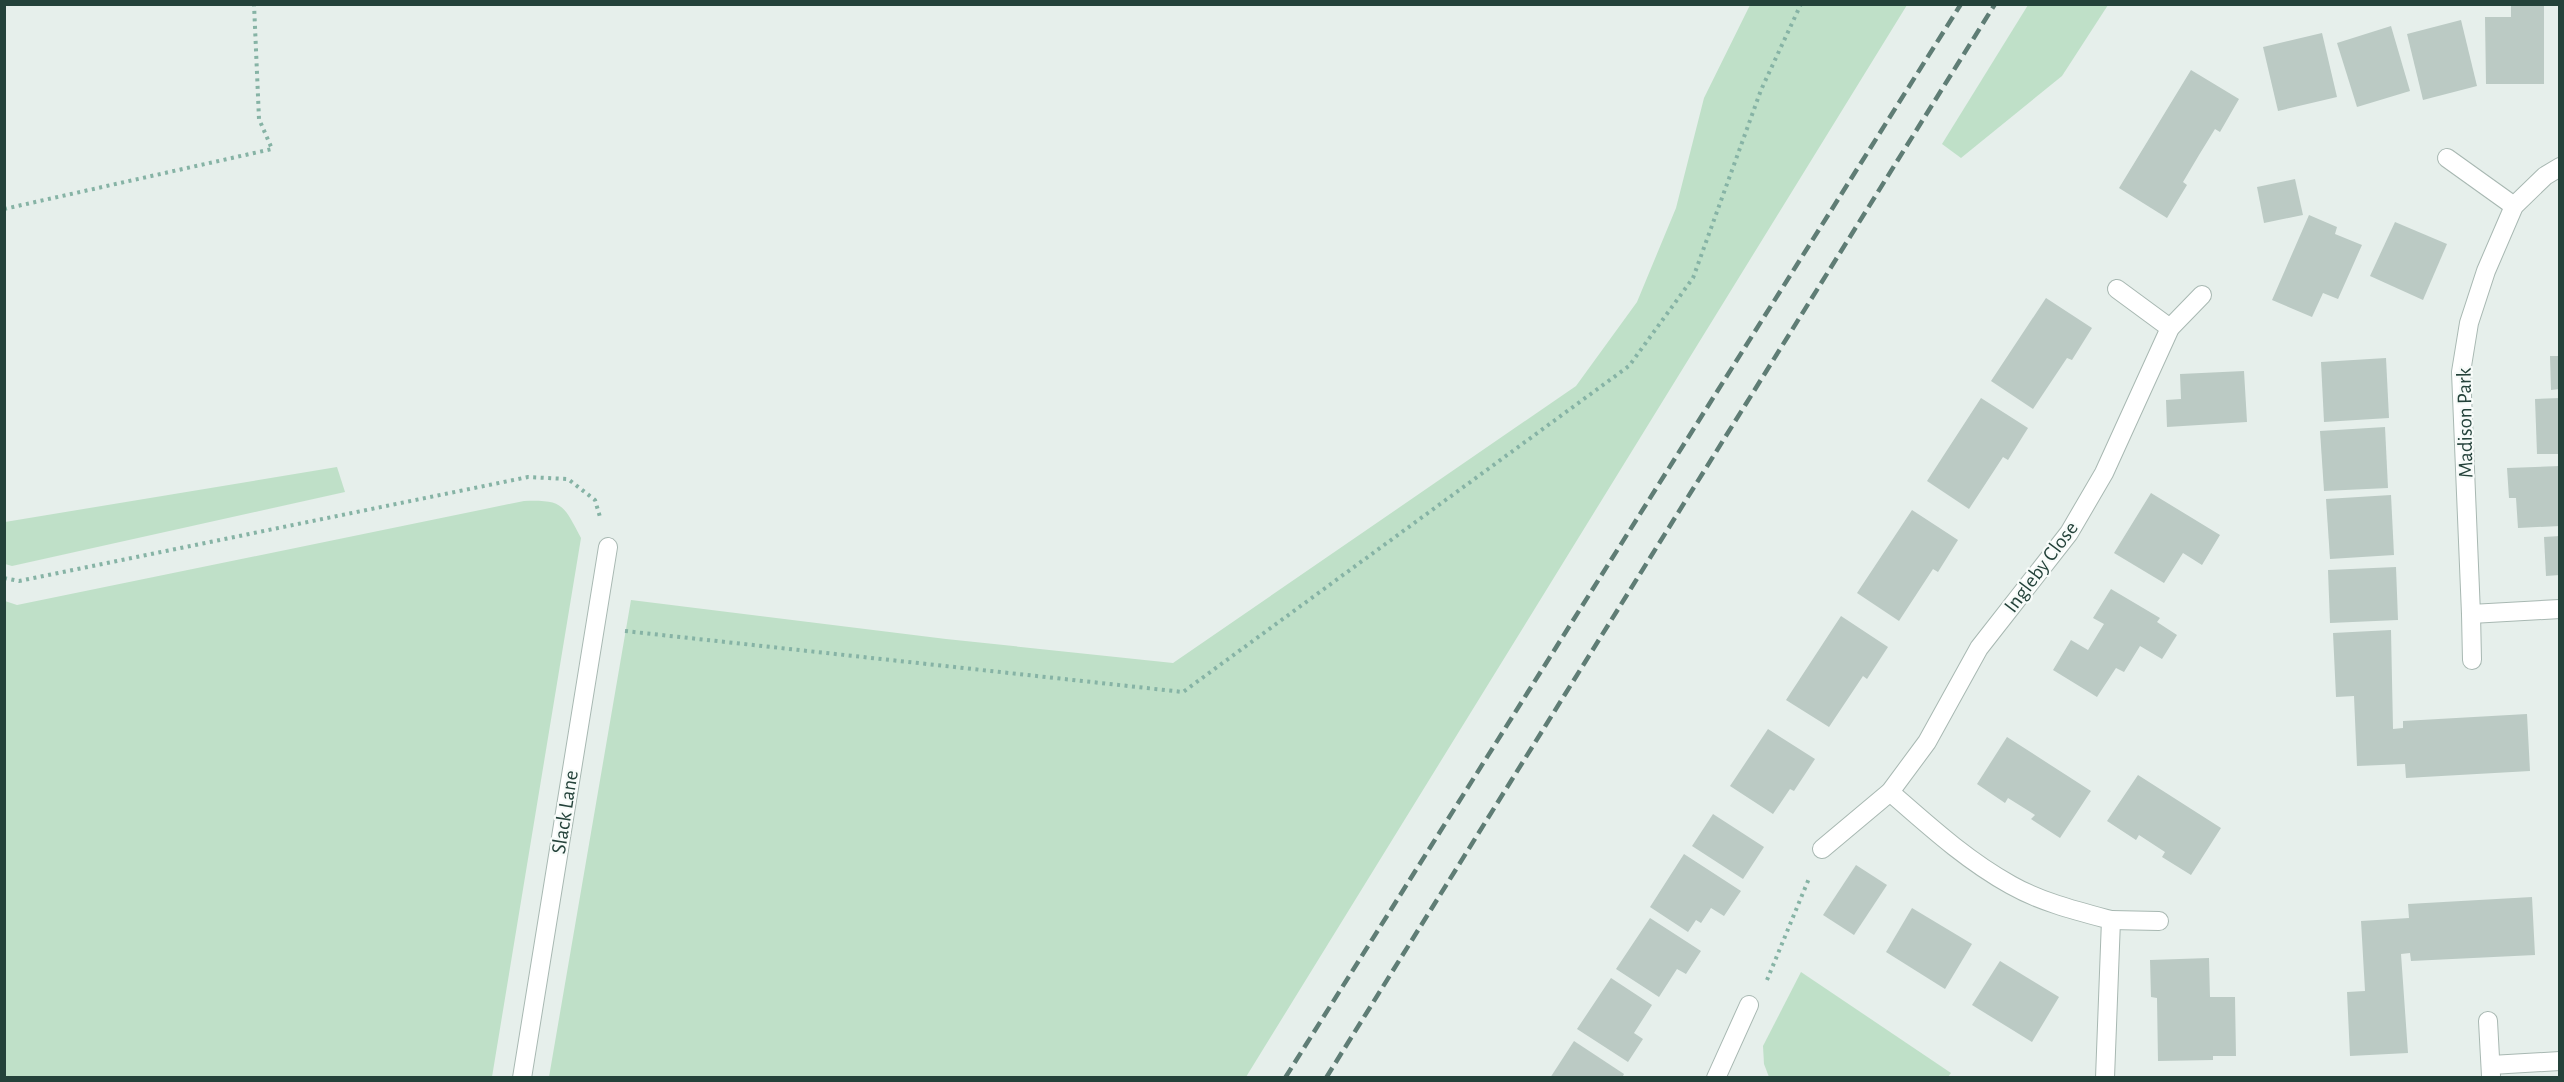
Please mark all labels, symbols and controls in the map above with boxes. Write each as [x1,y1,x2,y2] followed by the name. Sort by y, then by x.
[2454,367,2476,478] street label: Madison Park
[2000,517,2082,617] street label: Ingleby Close
[548,769,582,855] street label: Slack Lane

